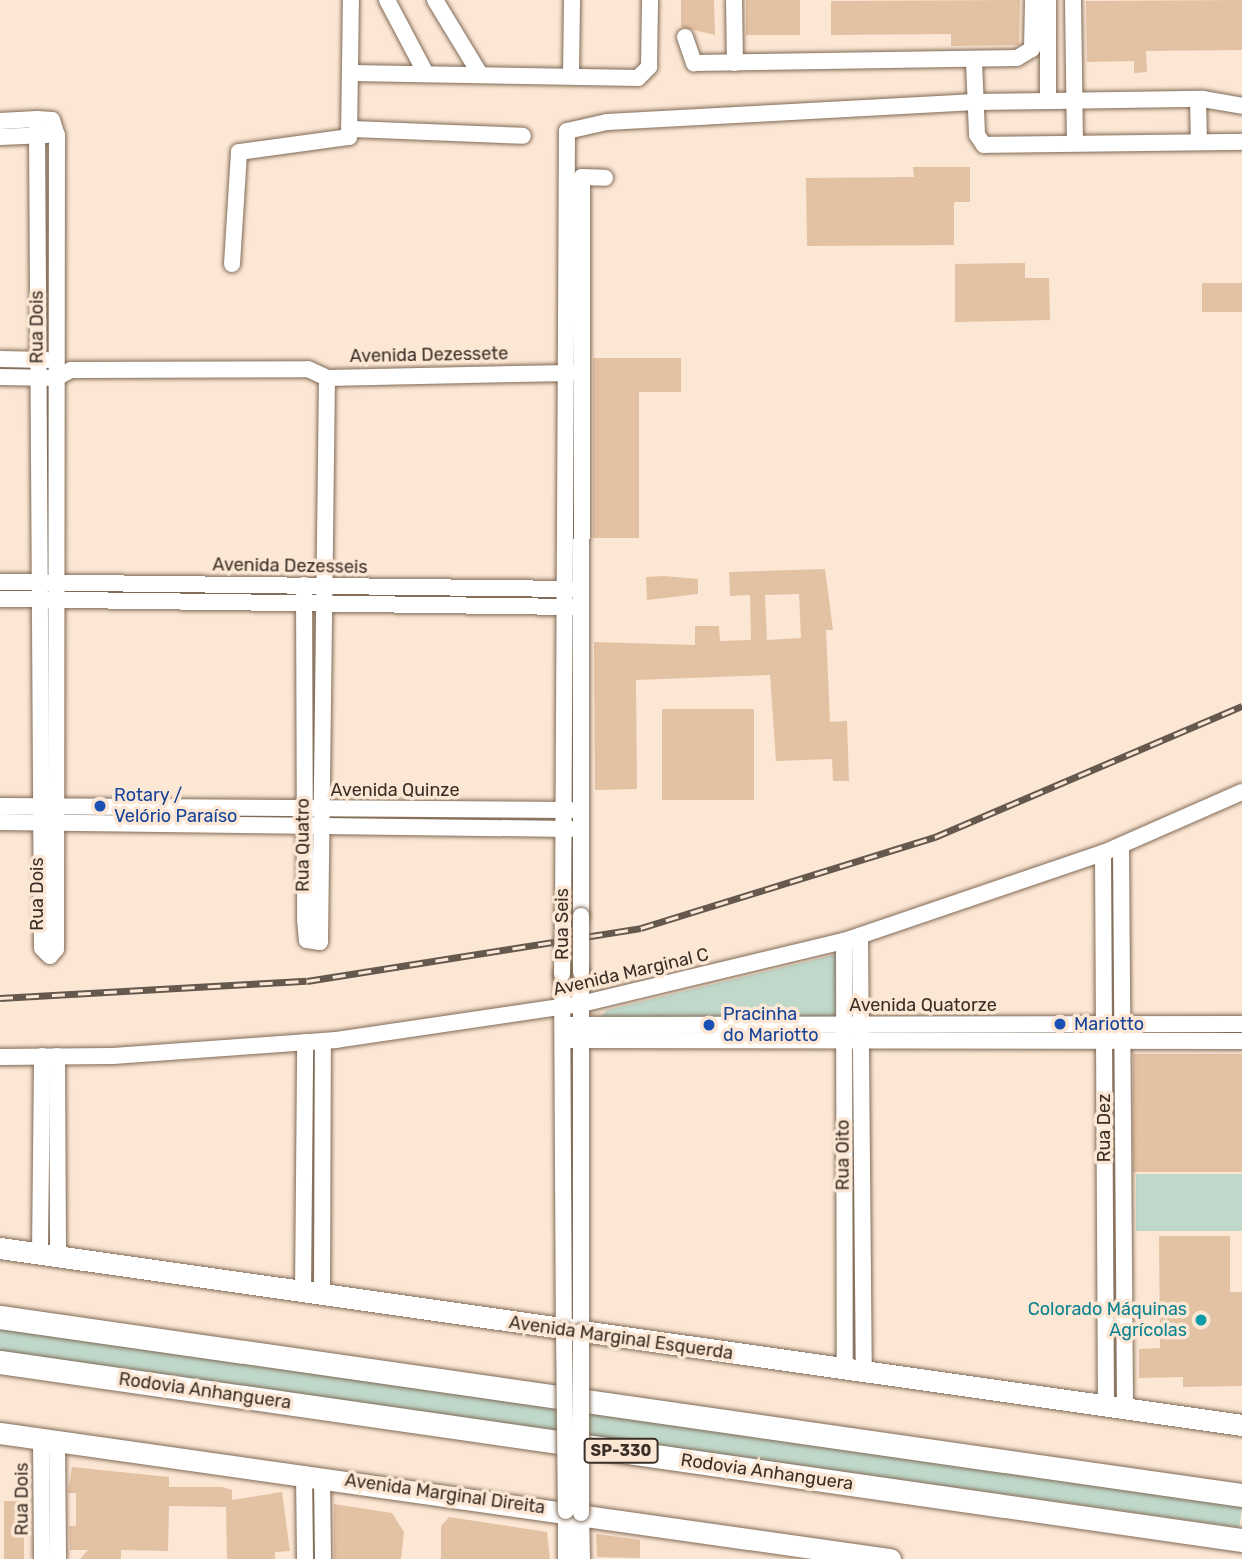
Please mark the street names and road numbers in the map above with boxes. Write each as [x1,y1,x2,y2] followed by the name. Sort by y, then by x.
[26,290,48,364] street label: Rua Dois
[350,343,508,367] street label: Avenida Dezessete
[212,554,368,578] street label: Avenida Dezesseis
[331,779,459,801] street label: Avenida Quinze
[292,798,314,892] street label: Rua Quatro
[26,857,48,931] street label: Rua Dois
[551,888,573,960] street label: Rua Seis
[551,944,711,1000] street label: Avenida Marginal C
[849,994,997,1016] street label: Avenida Quatorze
[1093,1094,1115,1162] street label: Rua Dez
[832,1120,854,1190] street label: Rua Oito
[508,1312,734,1364] street label: Avenida Marginal Esquerda
[117,1368,293,1414] street label: Rodovia Anhanguera
[582,1438,660,1464] road number: SP-330
[679,1449,855,1495] street label: Rodovia Anhanguera
[11,1462,33,1536] street label: Rua Dois
[343,1469,547,1519] street label: Avenida Marginal Direita

